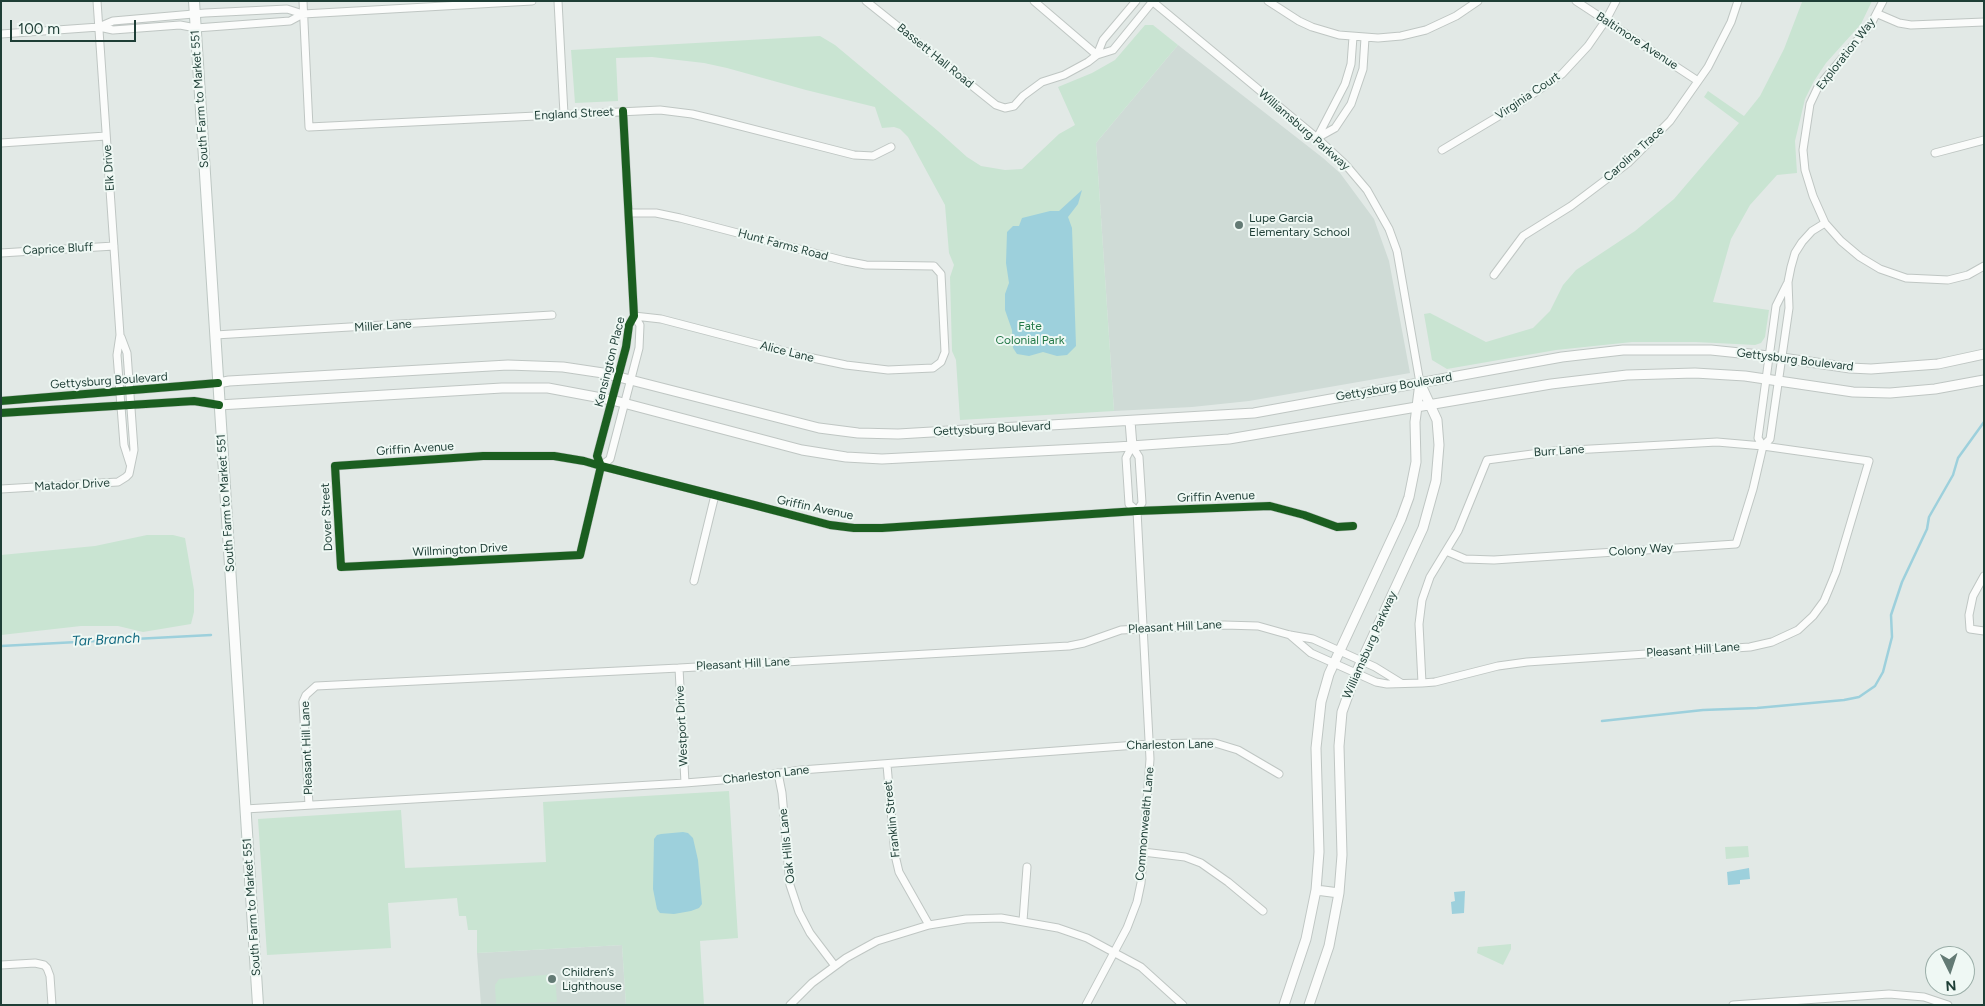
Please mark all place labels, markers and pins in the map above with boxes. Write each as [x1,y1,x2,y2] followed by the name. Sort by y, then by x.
[1249,211,1350,239] place label: Lupe Garcia Elementary School
[1233,219,1245,231] marker: Lupe Garcia Elementary School
[562,965,622,993] place label: Children’s Lighthouse
[546,973,558,985] marker: Children’s Lighthouse

